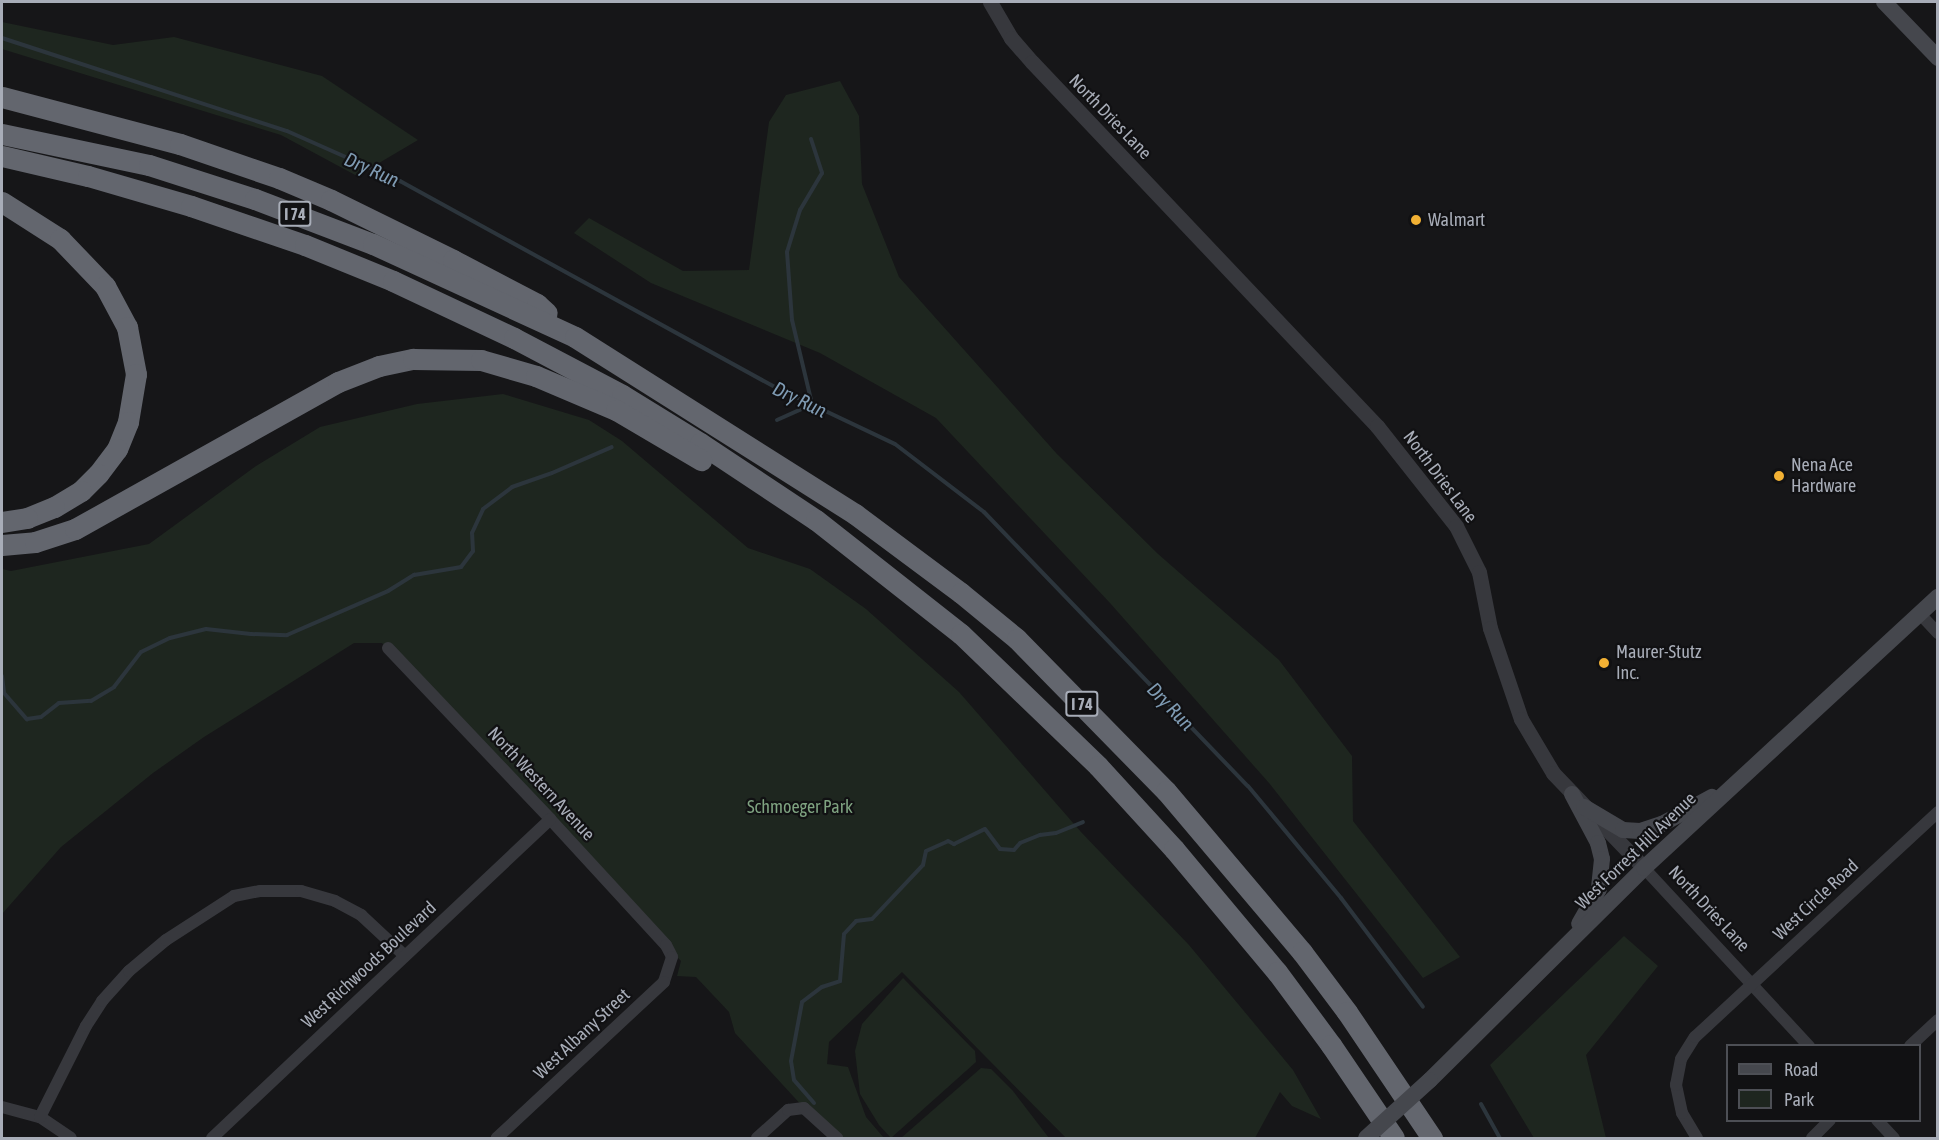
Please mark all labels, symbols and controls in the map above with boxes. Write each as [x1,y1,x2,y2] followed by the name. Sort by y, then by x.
[1064,70,1156,164] street label: North Dries Lane
[341,146,403,192] water label: Dry Run
[277,201,313,227] road number: I 74
[1428,209,1485,231] place label: Walmart
[1409,213,1423,227] marker: Walmart
[769,376,831,422] water label: Dry Run
[1398,427,1482,527] street label: North Dries Lane
[1791,455,1856,498] place label: Nena Ace Hardware
[1772,469,1786,483] marker: Nena Ace Hardware
[1616,642,1702,684] place label: Maurer-Stutz Inc.
[1597,656,1611,670] marker: Maurer-Stutz Inc.
[1142,677,1200,735] water label: Dry Run
[1064,691,1100,717] road number: I 74
[483,723,599,845] street label: North Western Avenue
[1571,788,1701,914] street label: West Forrest Hill Avenue
[747,796,853,818] park label: Schmoeger Park
[1769,855,1863,945] street label: West Circle Road
[1664,862,1754,956] street label: North Dries Lane
[297,897,441,1033] street label: West Richwoods Boulevard
[530,984,634,1084] street label: West Albany Street
[1726,1044,1921,1122] legend
[1784,1059,1818,1080] text: Road
[1784,1089,1814,1110] text: Park

